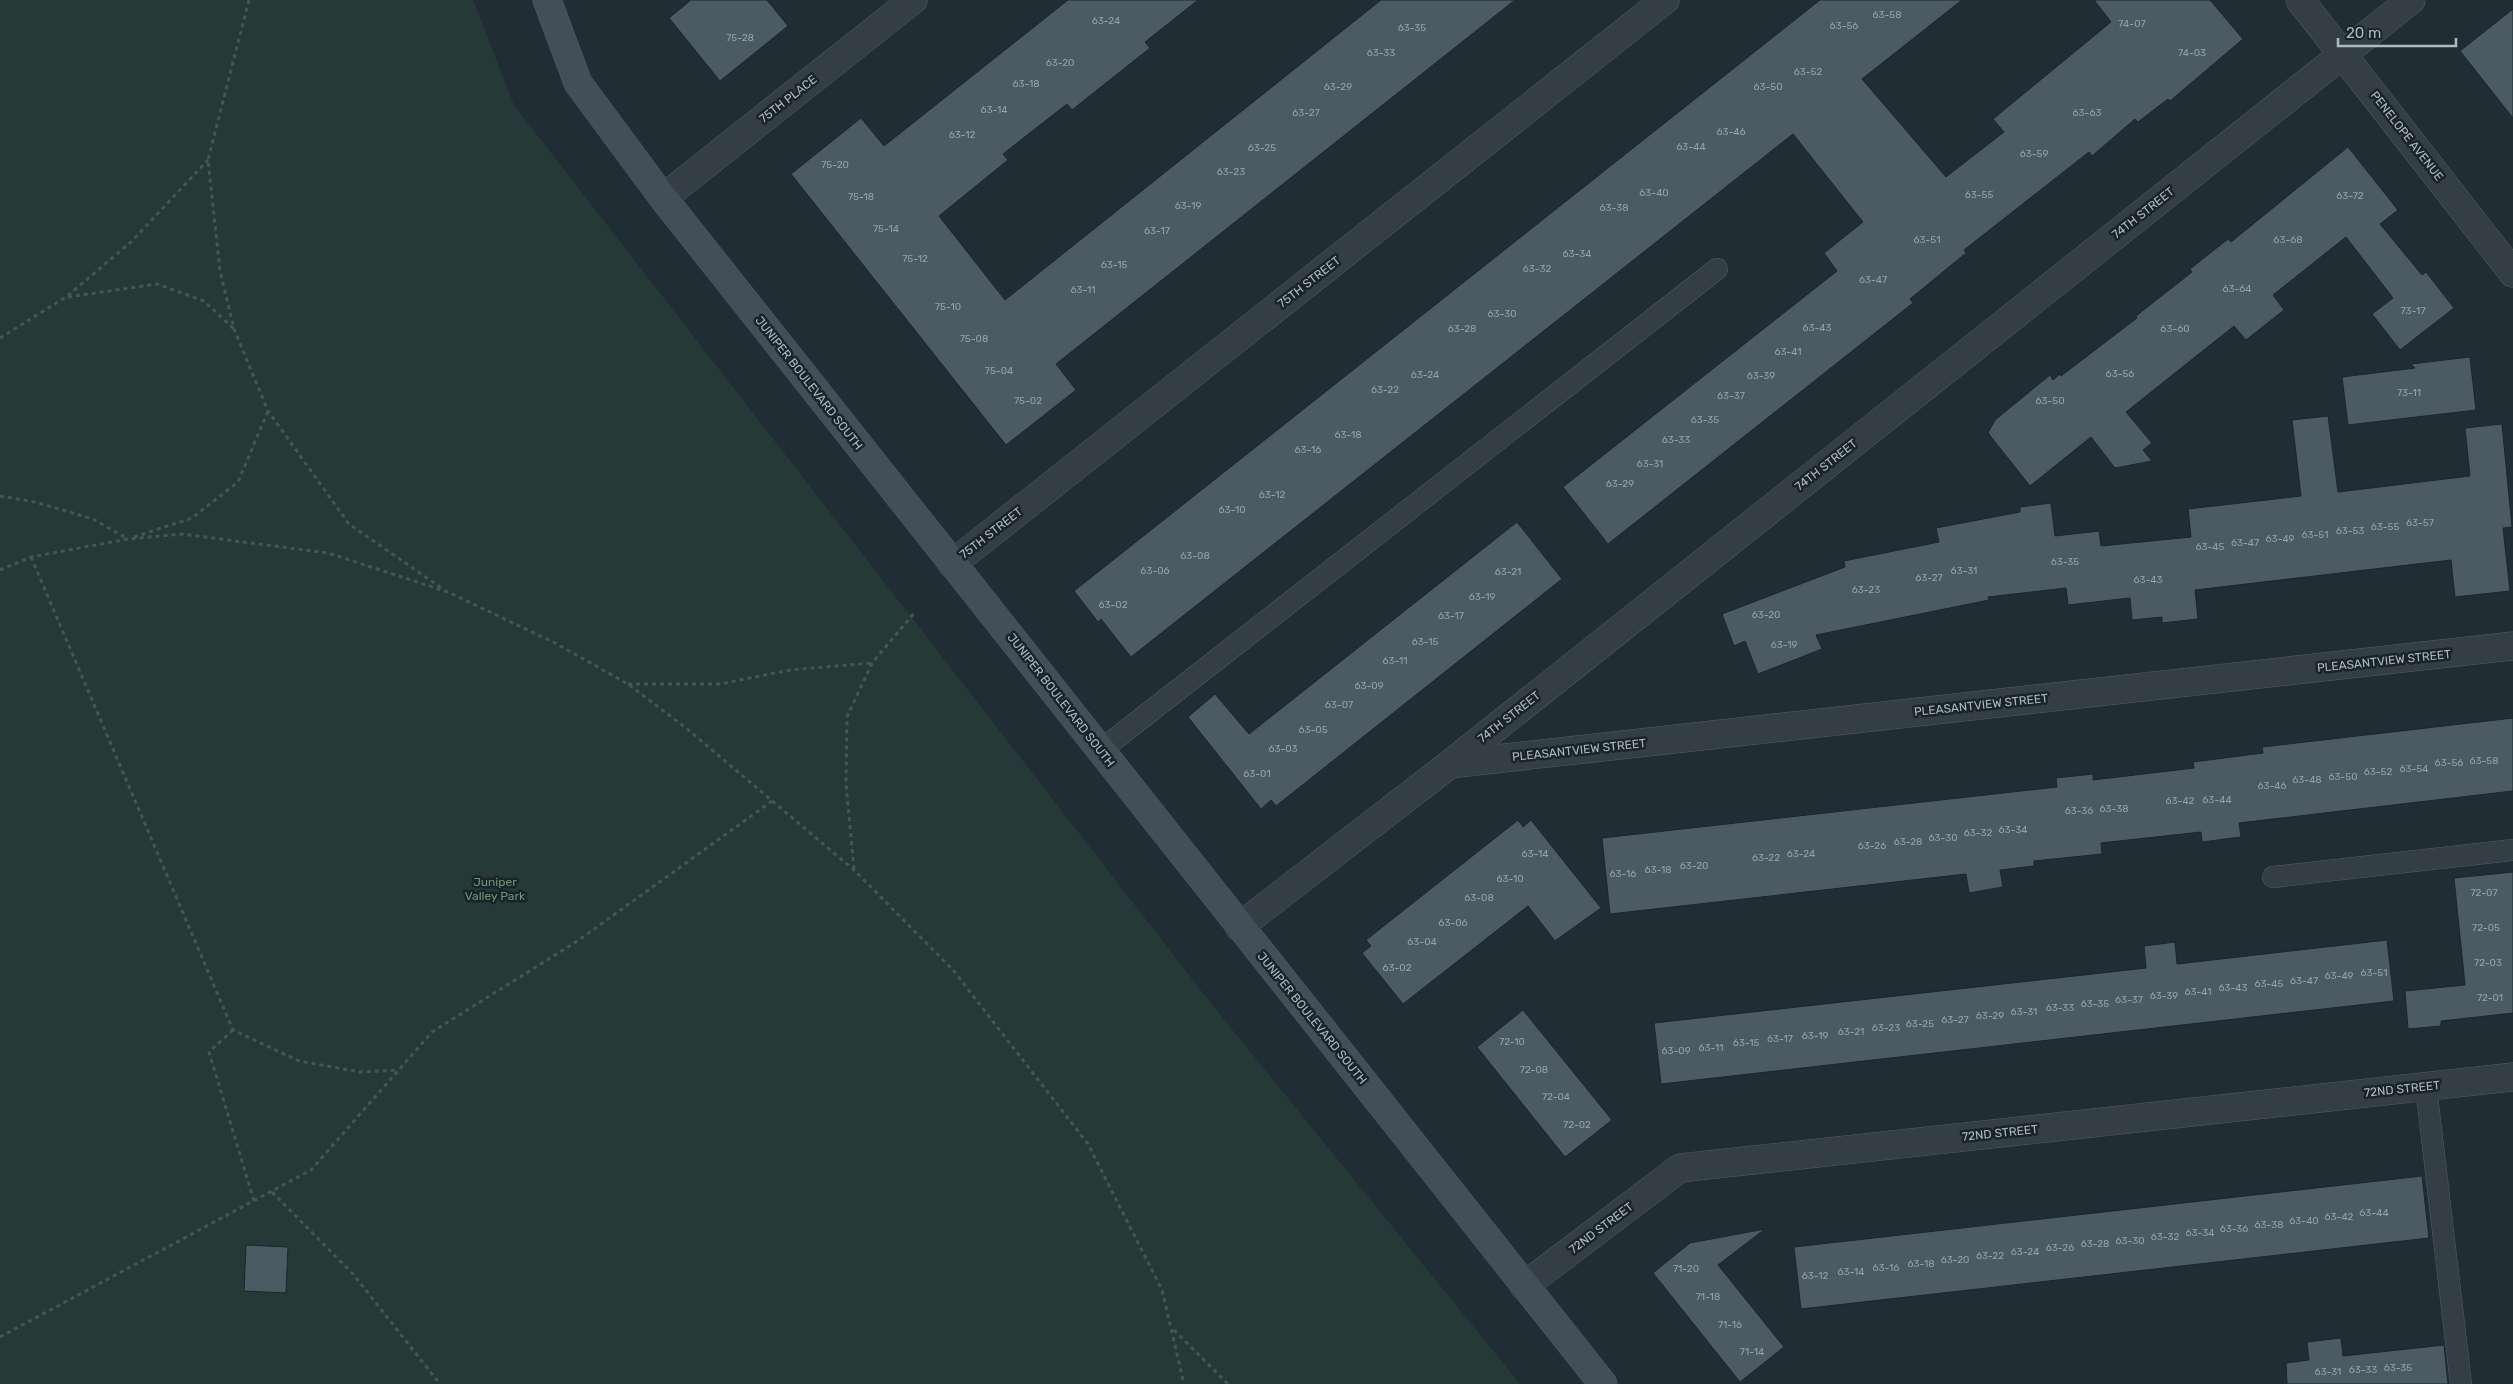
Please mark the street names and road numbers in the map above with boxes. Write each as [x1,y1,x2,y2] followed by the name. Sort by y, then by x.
[756,72,820,126] street label: 75TH PLACE
[2368,89,2446,183] street label: PENELOPE AVENUE
[2109,184,2177,242] street label: 74TH STREET
[1275,253,1343,311] street label: 75TH STREET
[752,313,866,453] street label: JUNIPER BOULEVARD SOUTH
[1792,436,1860,494] street label: 74TH STREET
[957,504,1025,562] street label: 75TH STREET
[1004,630,1118,770] street label: JUNIPER BOULEVARD SOUTH
[2316,647,2452,675] street label: PLEASANTVIEW STREET
[1475,688,1543,746] street label: 74TH STREET
[1913,691,2049,719] street label: PLEASANTVIEW STREET
[1511,736,1647,764] street label: PLEASANTVIEW STREET
[1254,949,1370,1087] street label: JUNIPER BOULEVARD SOUTH
[2363,1078,2441,1100] street label: 72ND STREET
[1961,1122,2039,1144] street label: 72ND STREET
[1566,1199,1636,1257] street label: 72ND STREET

